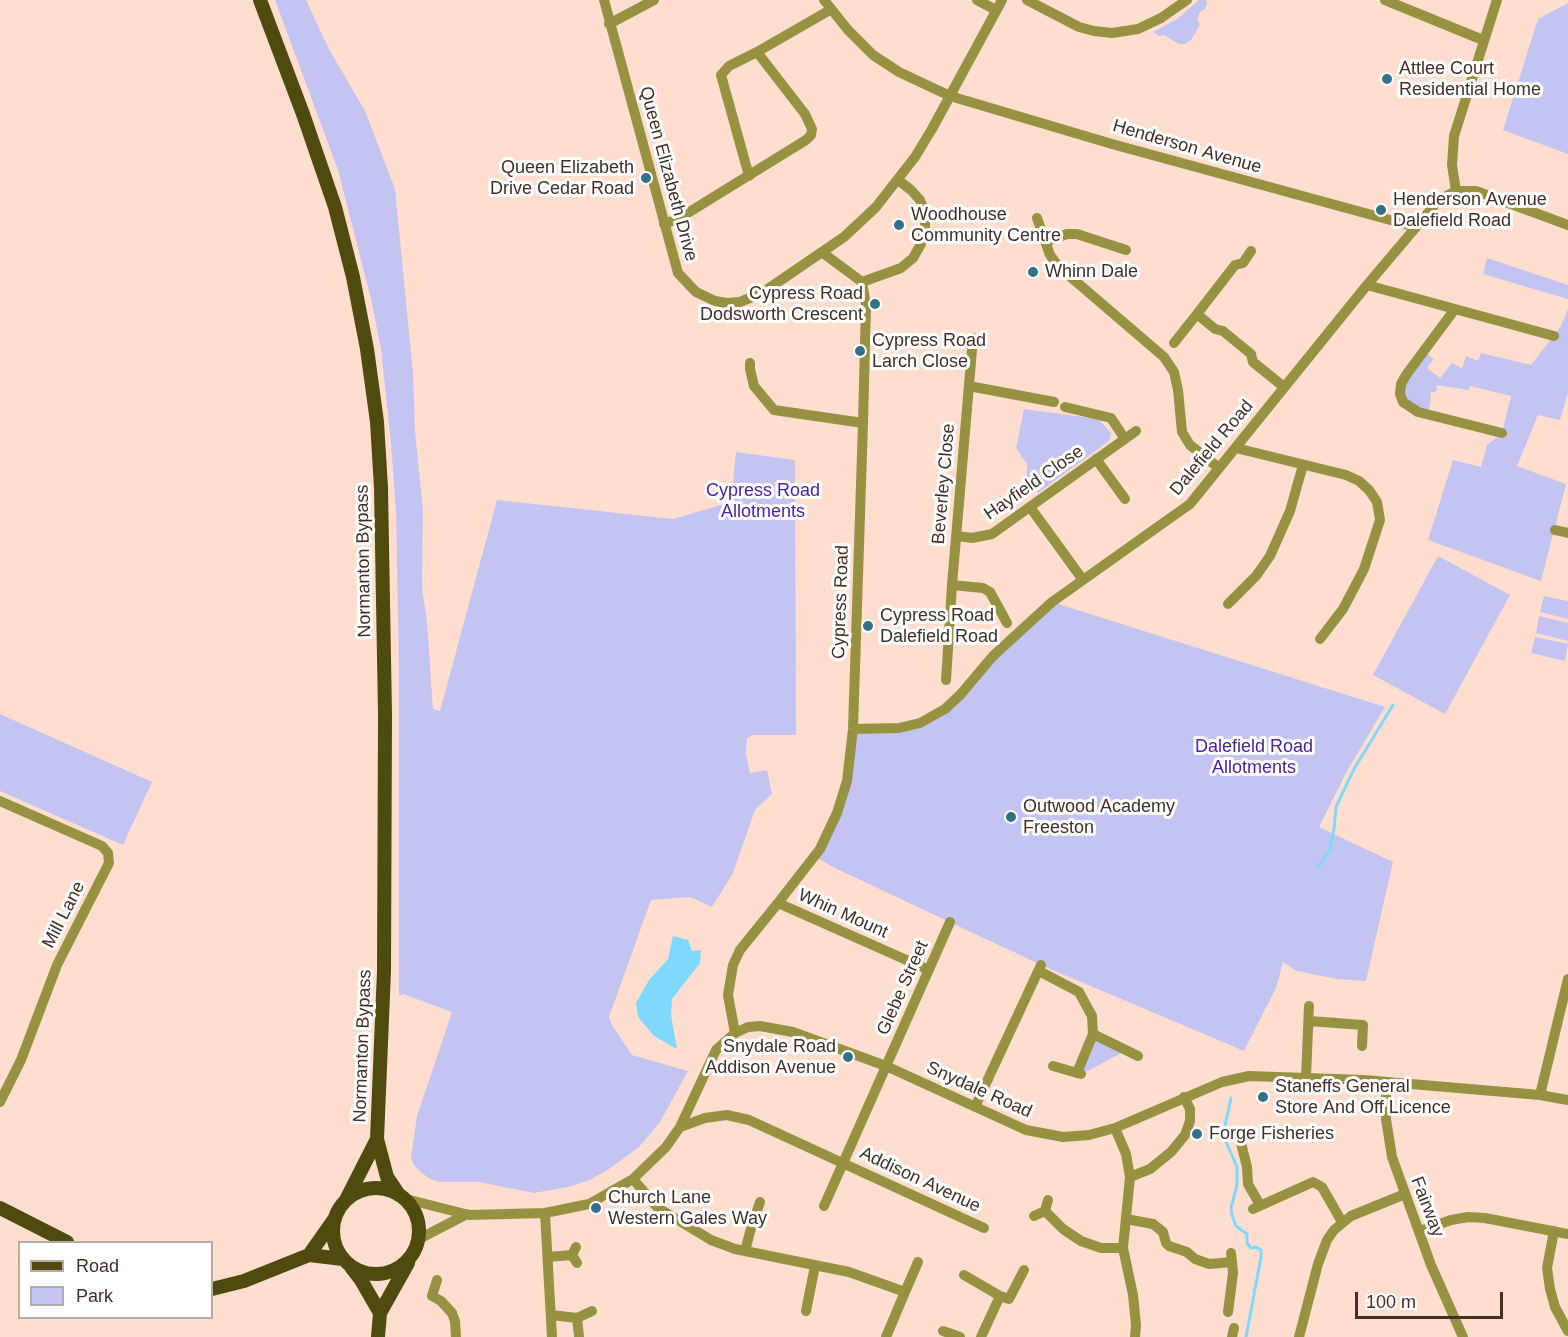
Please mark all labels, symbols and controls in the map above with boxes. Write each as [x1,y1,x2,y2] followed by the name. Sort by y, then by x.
[1399,58,1541,100] place label: Attlee Court Residential Home
[1380,72,1394,86] marker: Attlee Court Residential Home
[634,84,702,264] street label: Queen Elizabeth Drive
[1110,115,1264,179] street label: Henderson Avenue
[490,157,634,200] place label: Queen Elizabeth Drive Cedar Road
[639,171,653,185] marker: Queen Elizabeth Drive Cedar Road
[1393,189,1547,232] place label: Henderson Avenue Dalefield Road
[1374,203,1388,217] marker: Henderson Avenue Dalefield Road
[911,204,1061,246] place label: Woodhouse Community Centre
[892,218,906,232] marker: Woodhouse Community Centre
[1045,261,1138,283] place label: Whinn Dale
[1026,265,1040,279] marker: Whinn Dale
[700,283,863,326] place label: Cypress Road Dodsworth Crescent
[868,297,882,311] marker: Cypress Road Dodsworth Crescent
[872,330,986,372] place label: Cypress Road Larch Close
[853,344,867,358] marker: Cypress Road Larch Close
[1166,396,1258,500] street label: Dalefield Road
[928,423,960,545] street label: Beverley Close
[980,441,1088,525] street label: Hayfield Close
[706,480,820,522] park label: Cypress Road Allotments
[352,484,376,638] street label: Normanton Bypass
[828,545,854,659] street label: Cypress Road
[880,605,998,648] place label: Cypress Road Dalefield Road
[861,619,875,633] marker: Cypress Road Dalefield Road
[1195,736,1313,778] park label: Dalefield Road Allotments
[1023,796,1175,838] place label: Outwood Academy Freeston
[1004,810,1018,824] marker: Outwood Academy Freeston
[38,878,90,952] street label: Mill Lane
[795,885,891,943] street label: Whin Mount
[873,937,933,1039] street label: Glebe Street
[350,969,376,1123] street label: Normanton Bypass
[705,1036,836,1078] place label: Snydale Road Addison Avenue
[841,1050,855,1064] marker: Snydale Road Addison Avenue
[923,1057,1035,1123] street label: Snydale Road
[1275,1076,1451,1118] place label: Staneffs General Store And Off Licence
[1256,1090,1270,1104] marker: Staneffs General Store And Off Licence
[1209,1123,1334,1145] place label: Forge Fisheries
[1190,1127,1204,1141] marker: Forge Fisheries
[856,1143,984,1217] street label: Addison Avenue
[1406,1174,1448,1240] street label: Fairway
[608,1187,767,1230] place label: Church Lane Western Gales Way
[589,1201,603,1215] marker: Church Lane Western Gales Way
[18,1241,213,1319] legend
[76,1256,119,1276] text: Road
[1358,1280,1506,1318] scale bar
[76,1286,113,1306] text: Park
[1366,1292,1416,1312] text: 100 m

